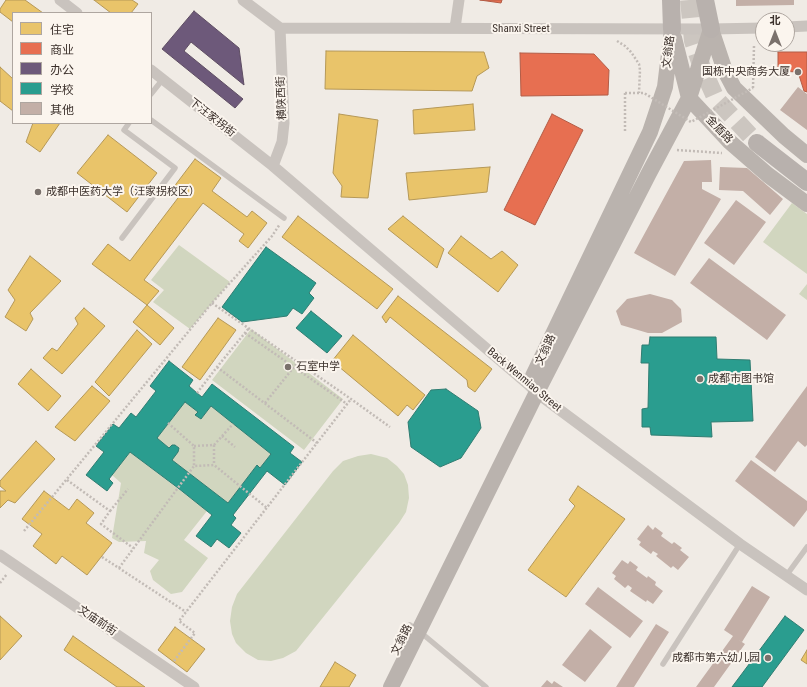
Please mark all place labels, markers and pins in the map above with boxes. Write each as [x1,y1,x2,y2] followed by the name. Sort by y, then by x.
[702,65,790,79] place label: 国栋中央商务大厦
[793,67,803,77] marker: 国栋中央商务大厦
[46,185,200,199] place label: 成都中医药大学（汪家拐校区）
[33,187,43,197] marker: 成都中医药大学（汪家拐校区）
[296,360,340,374] place label: 石室中学
[283,362,293,372] marker: 石室中学
[708,372,774,386] place label: 成都市图书馆
[695,374,705,384] marker: 成都市图书馆
[672,651,760,665] place label: 成都市第六幼儿园
[763,653,773,663] marker: 成都市第六幼儿园

